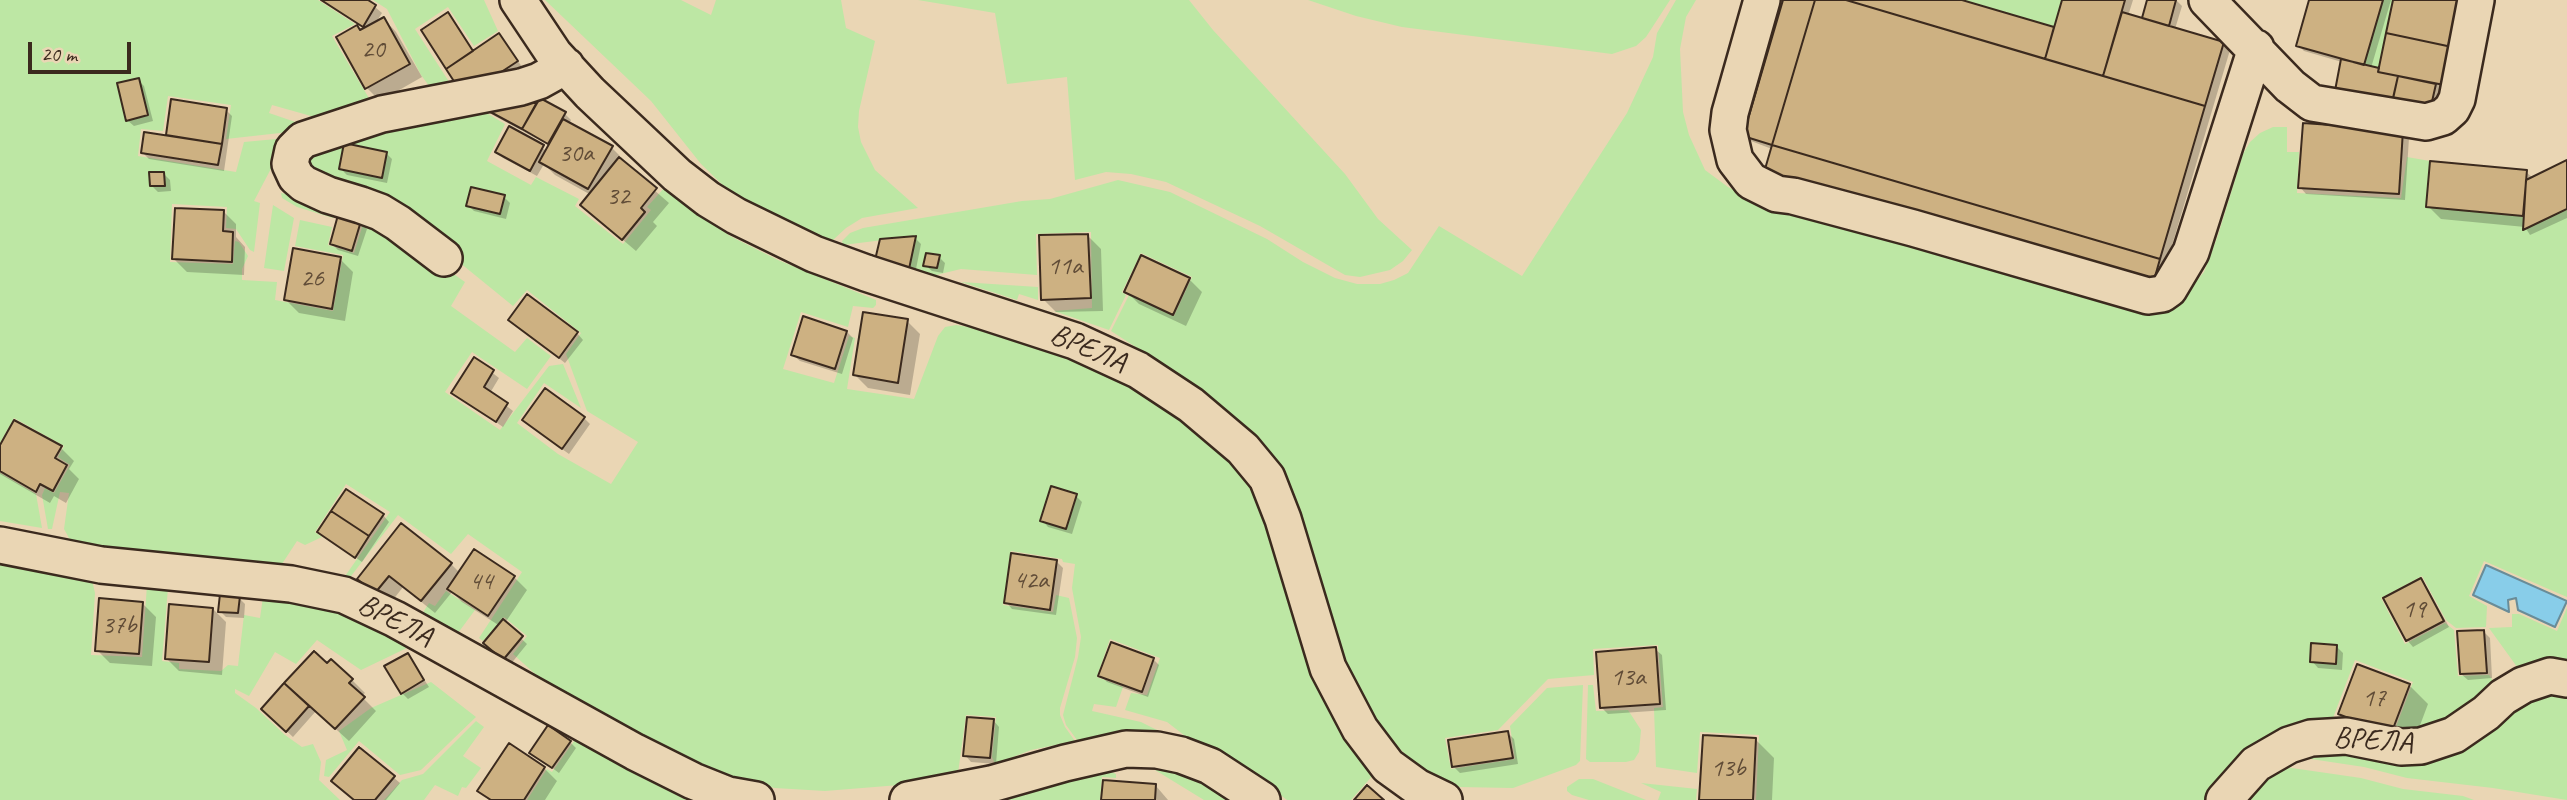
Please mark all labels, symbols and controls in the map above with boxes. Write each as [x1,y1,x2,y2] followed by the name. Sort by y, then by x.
[32,28,135,72] scale bar
[361,34,385,66] house number: 20
[41,41,77,67] text: 20 m
[559,138,593,170] house number: 30a
[606,181,630,213] house number: 32
[1048,251,1082,283] house number: 11a
[300,263,324,295] house number: 26
[1045,317,1131,381] street label: ВРЕЛА
[1014,565,1048,597] house number: 42a
[469,566,493,598] house number: 44
[352,587,438,655] street label: ВРЕЛА
[2402,594,2426,626] house number: 19
[102,610,136,642] house number: 37b
[1611,662,1645,694] house number: 13a
[2362,683,2386,715] house number: 17
[2332,720,2414,762] street label: ВРЕЛА
[1711,753,1745,785] house number: 13b

